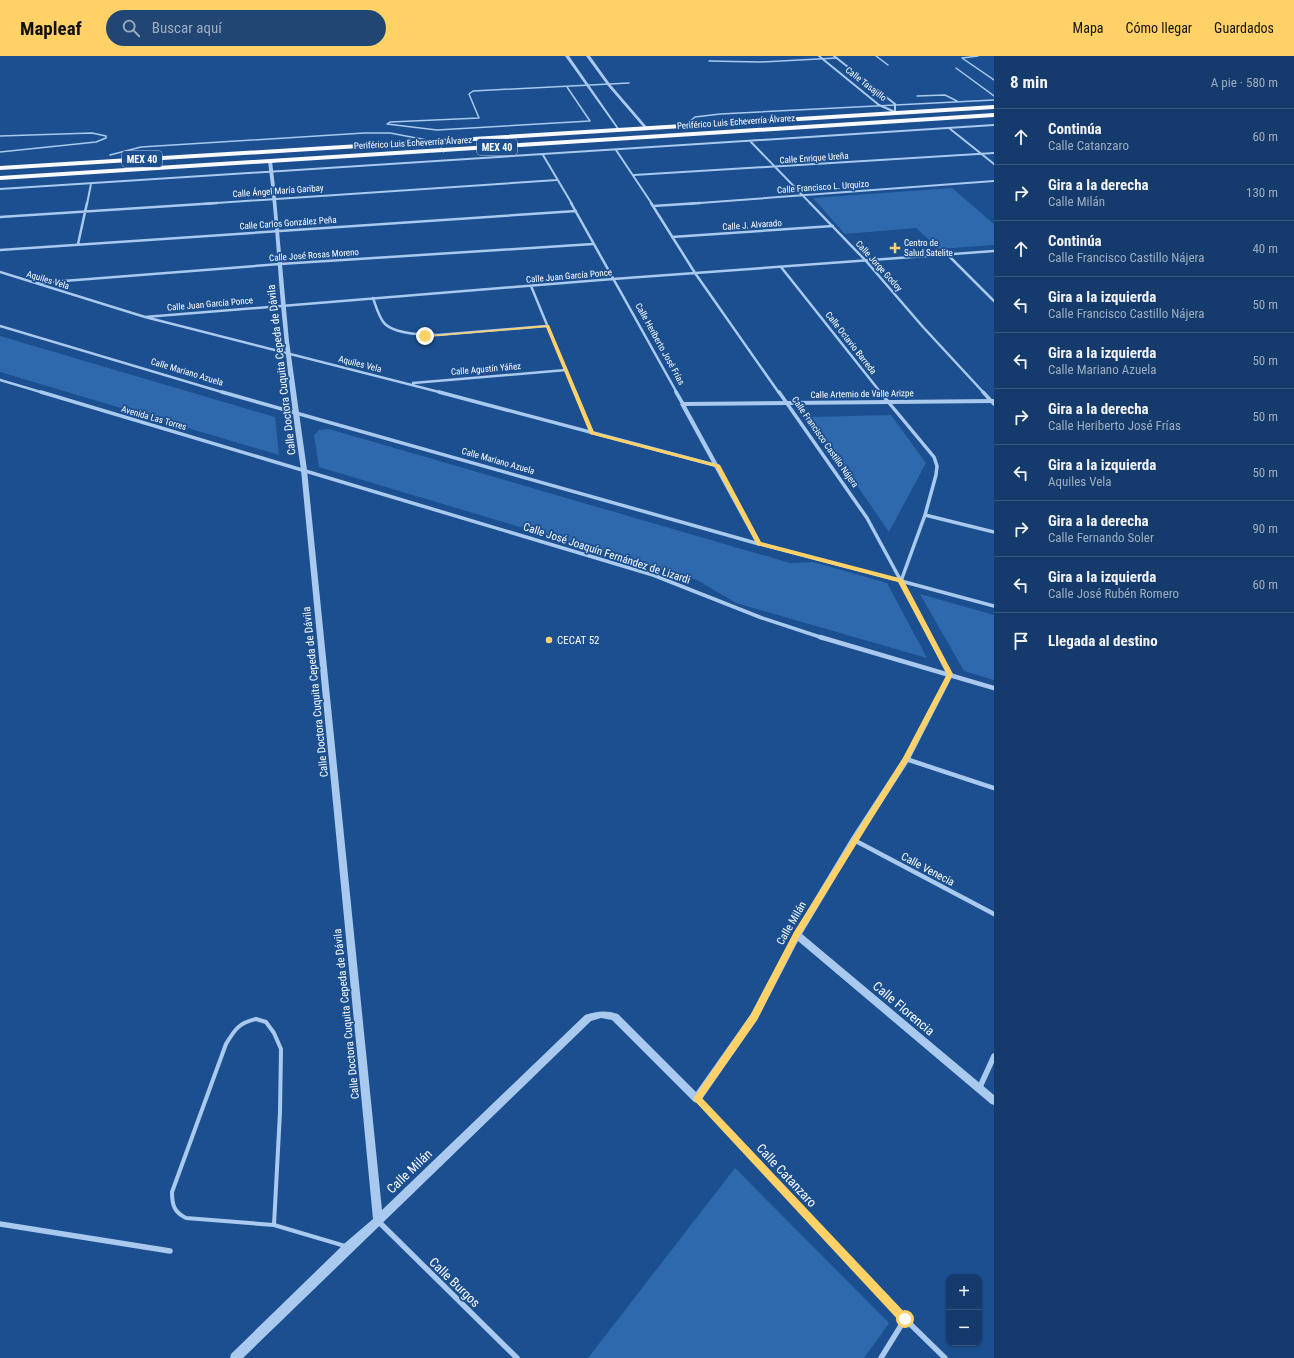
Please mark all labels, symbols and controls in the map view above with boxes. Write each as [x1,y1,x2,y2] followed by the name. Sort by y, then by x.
[106,10,386,46] search box
[20,17,82,40] text: Mapleaf
[120,17,142,39] icon: search
[152,19,222,37] text: Buscar aquí
[1073,20,1104,36] text: Mapa
[1126,20,1192,36] text: Cómo llegar
[1214,20,1274,36] text: Guardados
[843,65,889,103] street label: Calle Tasajillo
[1010,72,1048,92] text: 8 min
[1211,75,1278,90] text: A pie · 580 m
[677,112,795,131] street label: Periférico Luis Echeverría Álvarez
[1048,120,1102,138] text: Continúa
[1010,126,1032,148] icon: ahead
[1252,129,1278,144] text: 60 m
[354,134,472,151] street label: Periférico Luis Echeverría Álvarez
[1048,138,1129,153] text: Calle Catanzaro
[477,139,517,155] road number: MEX 40
[122,151,162,167] road number: MEX 40
[779,151,849,165] street label: Calle Enrique Ureña
[1048,176,1149,194] text: Gira a la derecha
[777,179,870,195] street label: Calle Francisco L. Urquizo
[232,182,324,199] street label: Calle Ángel María Garibay
[1010,182,1032,204] icon: right
[1246,185,1278,200] text: 130 m
[1048,194,1105,209] text: Calle Milán
[239,215,337,231] street label: Calle Carlos González Peña
[722,218,783,232] street label: Calle J. Alvarado
[1048,232,1102,250] text: Continúa
[904,238,953,258] place label: Centro de Salud Satelite
[1010,238,1032,260] icon: ahead
[854,239,904,294] street label: Calle Jorge Godoy
[1252,241,1278,256] text: 40 m
[889,242,901,254] marker: Centro de Salud Satelite
[269,247,360,263] street label: Calle José Rosas Moreno
[1048,250,1204,265] text: Calle Francisco Castillo Nájera
[526,267,612,285] street label: Calle Juan García Ponce
[25,269,71,291] street label: Aquiles Vela
[265,284,298,456] street label: Calle Doctora Cuquita Cepeda de Dávila
[1048,288,1156,306] text: Gira a la izquierda
[1010,294,1032,316] icon: left
[167,295,253,313] street label: Calle Juan García Ponce
[1252,297,1278,312] text: 50 m
[633,301,687,387] street label: Calle Heriberto José Frías
[1048,306,1204,321] text: Calle Francisco Castillo Nájera
[824,310,878,376] street label: Calle Octavio Barreda
[416,327,434,345] route end
[1048,344,1156,362] text: Gira a la izquierda
[1010,350,1032,372] icon: left
[1252,353,1278,368] text: 50 m
[337,354,383,374] street label: Aquiles Vela
[150,356,224,388] street label: Calle Mariano Azuela
[451,361,522,377] street label: Calle Agustín Yáñez
[1048,362,1157,377] text: Calle Mariano Azuela
[810,388,914,400] street label: Calle Artemio de Valle Arizpe
[790,395,860,489] street label: Calle Francisco Castillo Nájera
[1048,400,1149,418] text: Gira a la derecha
[120,404,188,432] street label: Avenida Las Torres
[1010,406,1032,428] icon: right
[1252,409,1278,424] text: 50 m
[1048,418,1181,433] text: Calle Heriberto José Frías
[461,446,535,476] street label: Calle Mariano Azuela
[1048,456,1156,474] text: Gira a la izquierda
[1010,462,1032,484] icon: left
[1252,465,1278,480] text: 50 m
[1048,474,1112,489] text: Aquiles Vela
[1048,512,1149,530] text: Gira a la derecha
[1010,518,1032,540] icon: right
[522,520,692,587] street label: Calle José Joaquín Fernández de Lizardi
[1252,521,1278,536] text: 90 m
[1048,530,1154,545] text: Calle Fernando Soler
[1048,568,1156,586] text: Gira a la izquierda
[1010,574,1032,596] icon: left
[1252,577,1278,592] text: 60 m
[1048,586,1179,601] text: Calle José Rubén Romero
[300,606,331,778] street label: Calle Doctora Cuquita Cepeda de Dávila
[1010,630,1032,652] icon: arrive
[1048,632,1158,650] text: Llegada al destino
[557,634,600,647] place label: CECAT 52
[544,635,554,645] marker: CECAT 52
[899,850,957,889] street label: Calle Venecia
[774,899,809,947] street label: Calle Milán
[331,928,362,1100] street label: Calle Doctora Cuquita Cepeda de Dávila
[870,978,938,1039] street label: Calle Florencia
[754,1141,820,1210] street label: Calle Catanzaro
[384,1146,435,1197] street label: Calle Milán
[426,1254,483,1310] street label: Calle Burgos
[946,1274,982,1346] map controls
[946,1274,982,1310] button: +
[896,1310,914,1328] route start
[946,1310,982,1346] button: −

